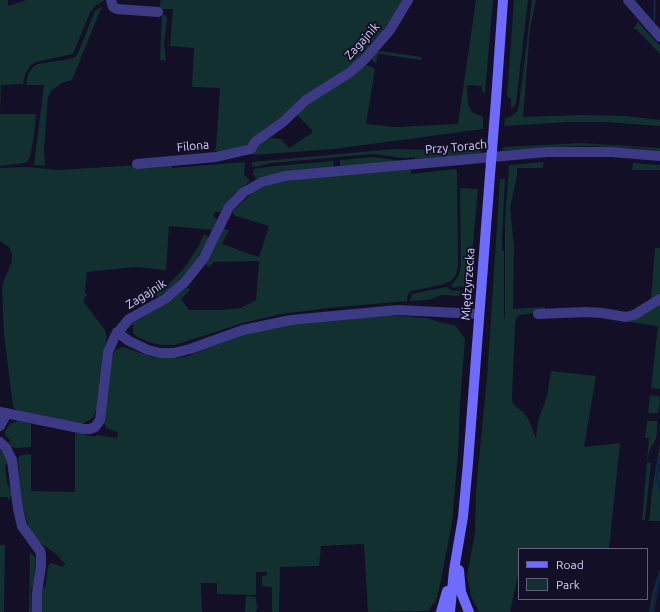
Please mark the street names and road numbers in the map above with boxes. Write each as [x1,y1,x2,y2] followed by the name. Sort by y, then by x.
[342,20,382,62] street label: Zagajnik
[176,137,210,155] street label: Filona
[424,137,488,157] street label: Przy Torach
[458,247,478,321] street label: Międzyrzecka
[123,276,169,312] street label: Zagajnik

